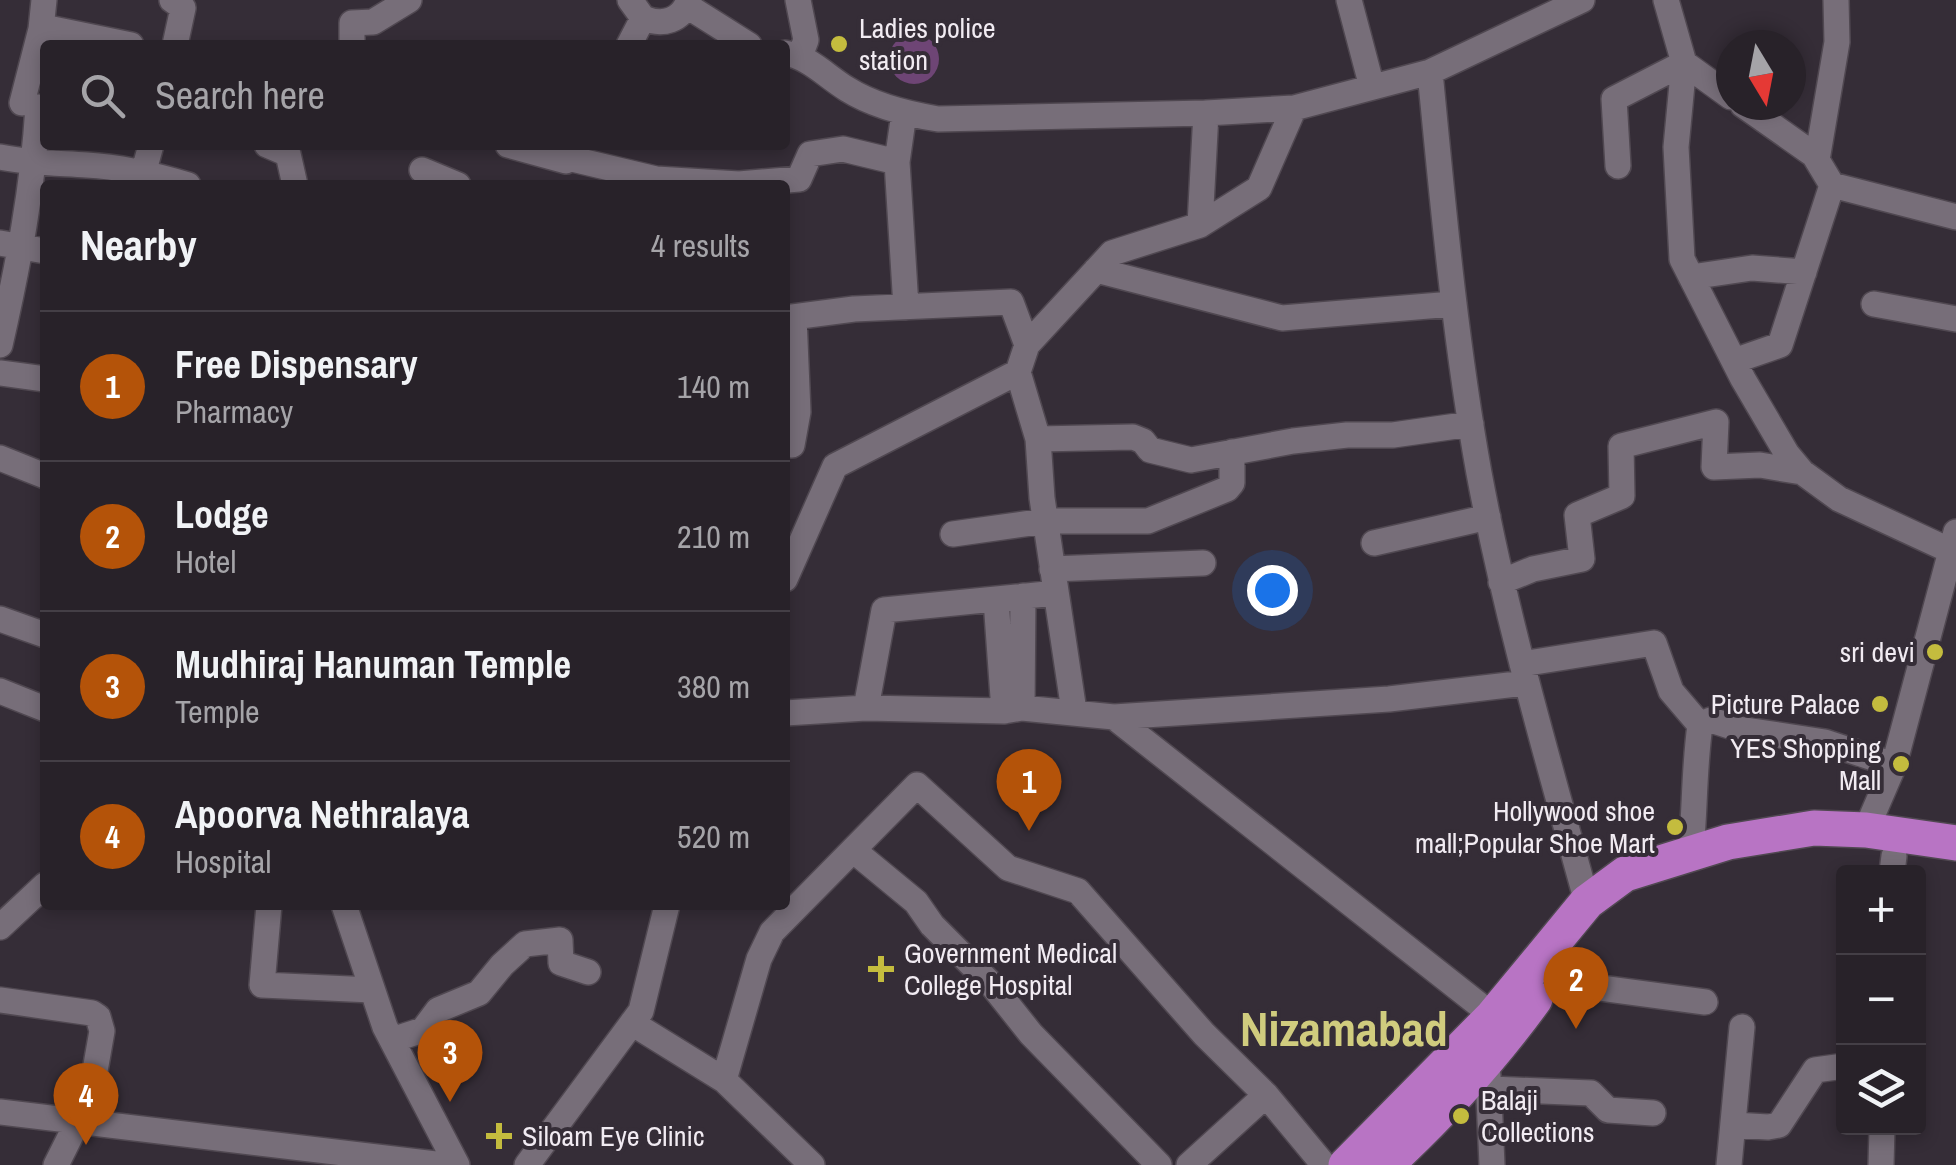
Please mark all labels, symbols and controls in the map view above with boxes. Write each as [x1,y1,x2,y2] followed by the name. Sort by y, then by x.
[859,9,996,79] place label: Ladies police station
[1716,30,1806,120] north arrow
[828,33,850,55] marker: Ladies police station
[40,40,790,150] search box
[75,68,130,123] icon: search
[155,70,325,121] text: Search here
[80,217,197,273] text: Nearby
[651,224,750,267] text: 4 results
[175,339,417,390] text: Free Dispensary
[105,365,120,408] text: 1
[677,365,750,408] text: 140 m
[175,390,293,433] text: Pharmacy
[175,489,268,540] text: Lodge
[105,515,120,558] text: 2
[677,515,750,558] text: 210 m
[175,540,236,583] text: Hotel
[1247,565,1298,616] your location
[1840,633,1915,671] place label: sri devi
[175,639,571,690] text: Mudhiraj Hanuman Temple
[1924,641,1946,663] marker: sri devi
[105,665,120,708] text: 3
[677,665,750,708] text: 380 m
[1711,685,1860,723] place label: Picture Palace
[175,690,260,733] text: Temple
[1869,693,1891,715] marker: Picture Palace
[1730,729,1881,799] place label: YES Shopping Mall
[996,748,1062,831] pin: 1
[1890,753,1912,775] marker: YES Shopping Mall
[175,789,469,840] text: Apoorva Nethralaya
[1415,792,1655,862] place label: Hollywood shoe mall;Popular Shoe Mart
[105,815,120,858] text: 4
[677,815,750,858] text: 520 m
[1664,816,1686,838] marker: Hollywood shoe mall;Popular Shoe Mart
[175,840,271,883] text: Hospital
[1836,865,1926,1135] map controls
[1836,865,1926,955] button: +
[904,934,1117,1004] place label: Government Medical College Hospital
[1544,946,1608,1029] pin: 2
[1836,955,1926,1045] button: −
[868,956,894,982] marker: Government Medical College Hospital
[1240,996,1448,1061] district label: Nizamabad
[418,1020,482,1102] pin: 3
[1836,1045,1926,1135] button: layers
[54,1062,118,1145] pin: 4
[1481,1081,1595,1151] place label: Balaji Collections
[1450,1105,1472,1127] marker: Balaji Collections
[522,1117,704,1155] place label: Siloam Eye Clinic
[486,1123,512,1149] marker: Siloam Eye Clinic

